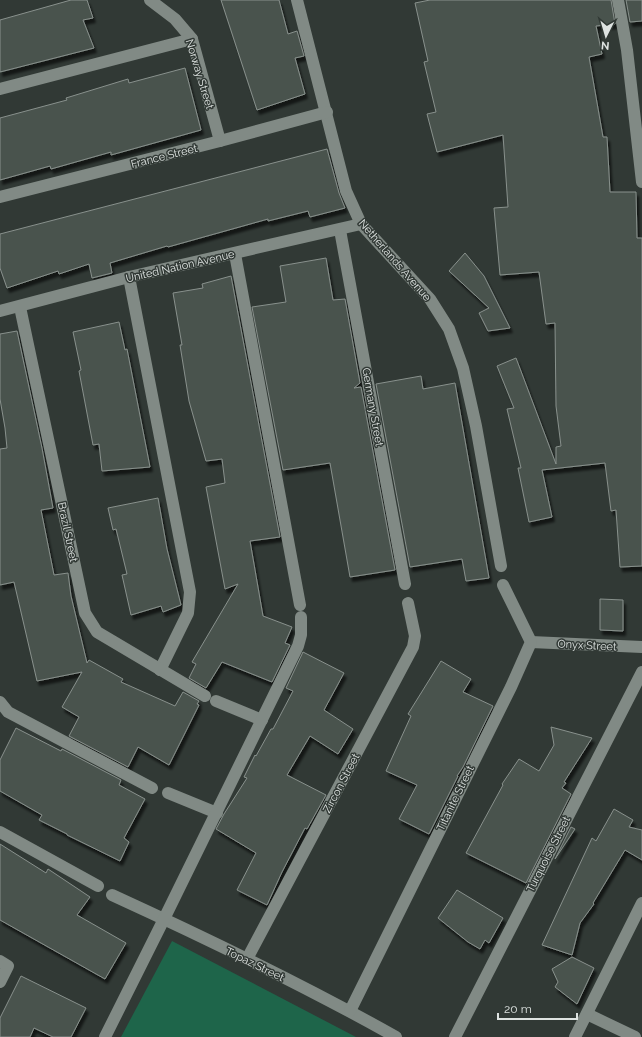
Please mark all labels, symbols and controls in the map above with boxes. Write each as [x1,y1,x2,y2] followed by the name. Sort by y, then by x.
[586,16,626,56] north arrow
[183,38,216,111] street label: Norway Street
[600,39,610,52] text: N
[130,142,199,171] street label: France Street
[356,217,434,304] street label: Netherlands Avenue
[124,248,236,285] street label: United Nation Avenue
[359,367,386,448] street label: Germany Street
[55,501,80,564] street label: Brazil Street
[557,637,617,654] street label: Onyx Street
[320,751,363,815] street label: Zircon Street
[434,763,477,833] street label: Titanite Street
[524,814,573,894] street label: Turquoise Street
[223,945,286,984] street label: Topaz Street
[498,995,577,1021] scale bar
[504,1002,532,1016] text: 20 m

